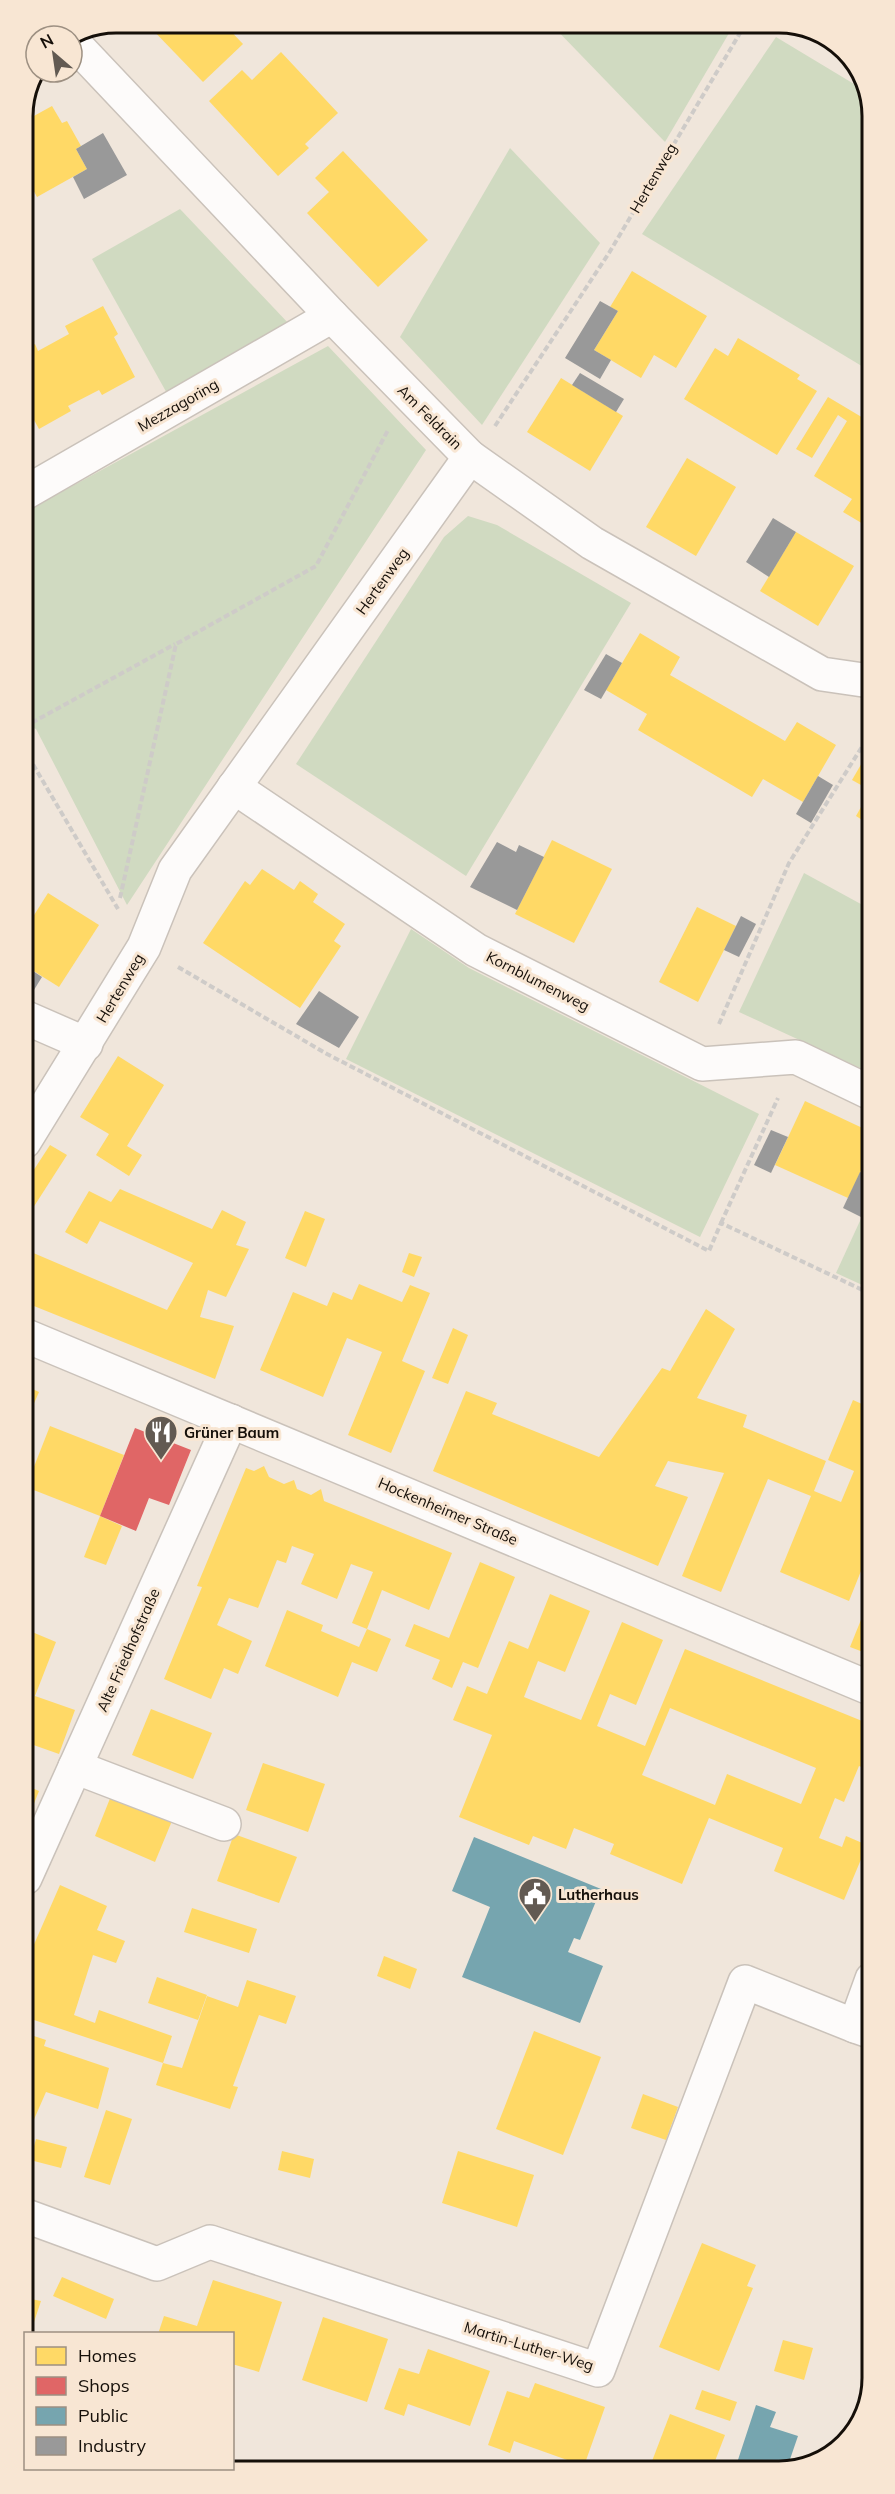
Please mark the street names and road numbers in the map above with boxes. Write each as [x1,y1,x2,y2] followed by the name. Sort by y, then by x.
[625,140,681,216] street label: Hertenweg
[134,374,222,436] street label: Mezzagoring
[394,381,466,453] street label: Am Feldrain
[351,544,413,618] street label: Hertenweg
[483,947,593,1015] street label: Kornblumenweg
[92,950,148,1026] street label: Hertenweg
[375,1473,521,1549] street label: Hockenheimer Straße
[92,1585,164,1715] street label: Alte Friedhofstraße
[462,2317,596,2375] street label: Martin-Luther-Weg

